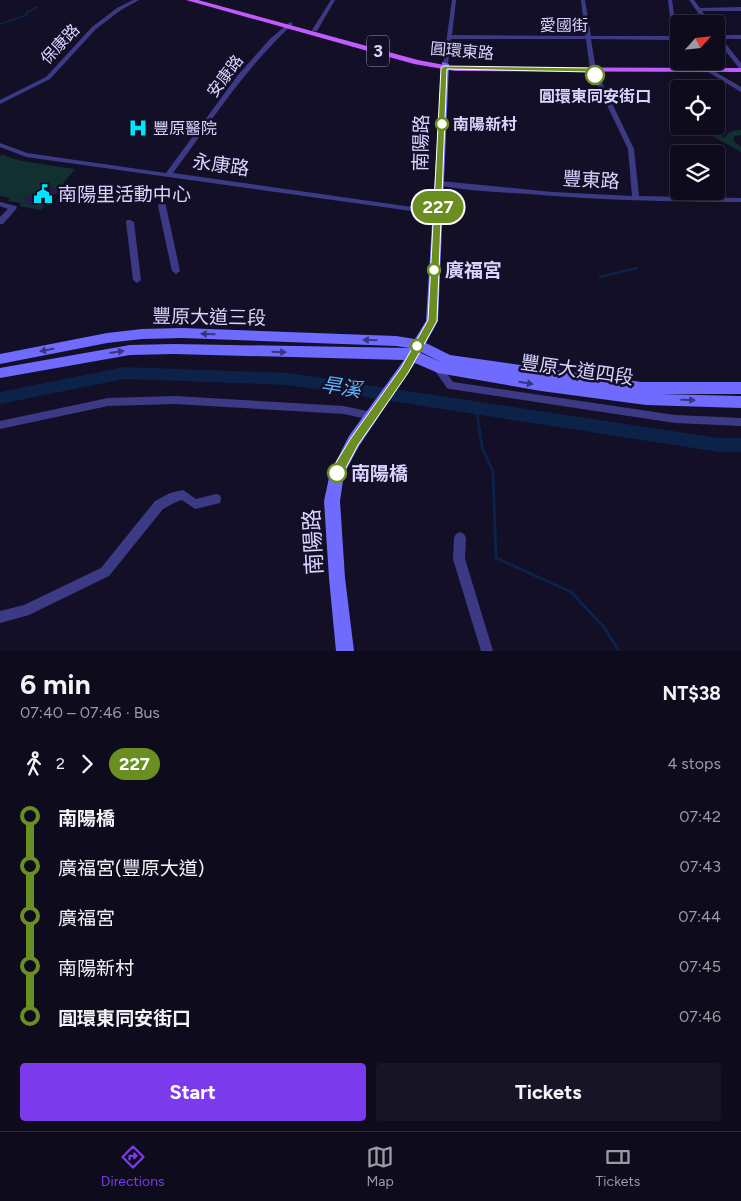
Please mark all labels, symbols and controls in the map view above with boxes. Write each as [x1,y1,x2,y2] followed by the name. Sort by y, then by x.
[670,15,725,70] north arrow
[670,15,725,200] map controls
[540,16,588,35] street label: 愛國街
[37,20,83,68] street label: 保康路
[367,36,389,66] road number: 3
[429,39,495,63] street label: 圓環東路
[203,51,247,101] street label: 安康路
[585,65,605,85] marker: 圓環東同安街口
[670,80,725,135] button: locate
[539,87,651,106] place label: 圓環東同安街口
[409,114,433,172] street label: 南陽路
[453,115,517,134] place label: 南陽新村
[127,117,149,139] hospital icon: 豐原醫院
[435,117,449,131] marker: 南陽新村
[153,119,217,138] place label: 豐原醫院
[670,145,725,200] button: layers
[191,150,251,180] street label: 永康路
[562,167,620,193] street label: 豐東路
[32,183,54,205] public building icon: 南陽里活動中心
[58,183,191,206] place label: 南陽里活動中心
[409,191,467,223] line badge: 227
[423,196,453,218] text: 227
[445,259,502,282] place label: 廣福宮
[427,263,441,277] marker: 廣福宮
[152,305,266,329] street label: 豐原大道三段
[200,330,216,338] one-way arrow
[362,336,378,344] one-way arrow
[410,339,424,353] unlabelled marker
[39,346,54,354] one-way arrow
[109,348,125,356] one-way arrow
[271,349,287,357] one-way arrow
[519,351,635,389] street label: 豐原大道四段
[319,372,366,402] water label: 旱溪
[519,379,535,387] one-way arrow
[680,396,696,404] one-way arrow
[351,462,408,485] place label: 南陽橋
[327,463,347,483] marker: 南陽橋
[298,508,328,576] street label: 南陽路
[20,667,91,701] text: 6 min
[662,682,721,705] text: NT$38
[20,703,160,722] text: 07:40 – 07:46 · Bus
[20,750,48,778] icon: walk
[73,750,101,778] icon: forward
[119,753,150,775] text: 227
[56,754,65,773] text: 2
[667,754,721,773] text: 4 stops
[58,807,115,830] text: 南陽橋
[679,807,721,826] text: 07:42
[58,857,204,880] text: 廣福宮(豐原大道)
[679,857,721,876] text: 07:43
[58,907,115,930] text: 廣福宮
[678,907,721,926] text: 07:44
[58,957,134,980] text: 南陽新村
[679,957,721,976] text: 07:45
[58,1007,191,1030] text: 圓環東同安街口
[679,1007,721,1026] text: 07:46
[20,1063,366,1121] button: Start
[376,1063,721,1121] button: Tickets
[101,1143,165,1190] tab: Directions
[366,1143,394,1190] tab: Map
[596,1143,640,1190] tab: Tickets

